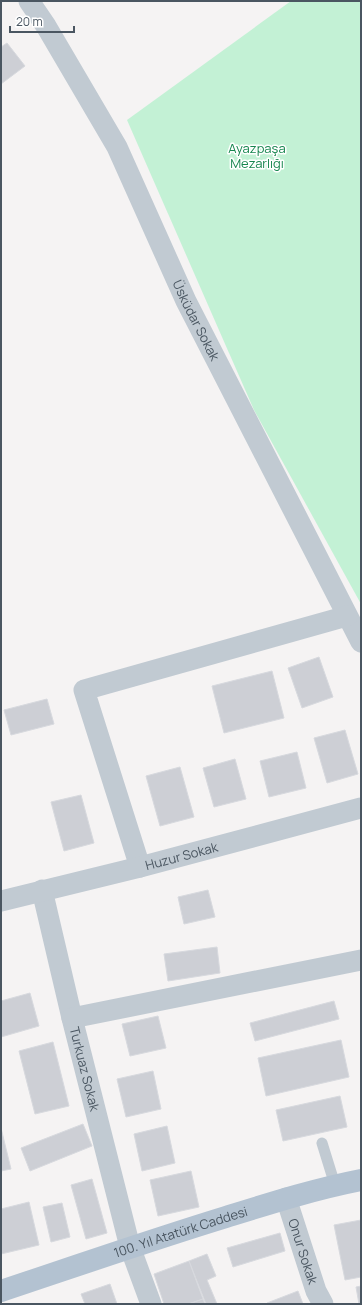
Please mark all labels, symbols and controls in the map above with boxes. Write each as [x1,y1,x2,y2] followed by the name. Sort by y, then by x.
[10,8,74,34] scale bar
[16,13,43,30] text: 20 m
[228,139,286,172] park label: Ayazpaşa Mezarlığı
[169,277,224,364] street label: Üsküdar Sokak
[143,837,220,874] street label: Huzur Sokak
[66,1025,104,1113] street label: Turkuaz Sokak
[111,1202,250,1262] street label: 100. Yıl Atatürk Caddesi
[284,1216,322,1287] street label: Onur Sokak

